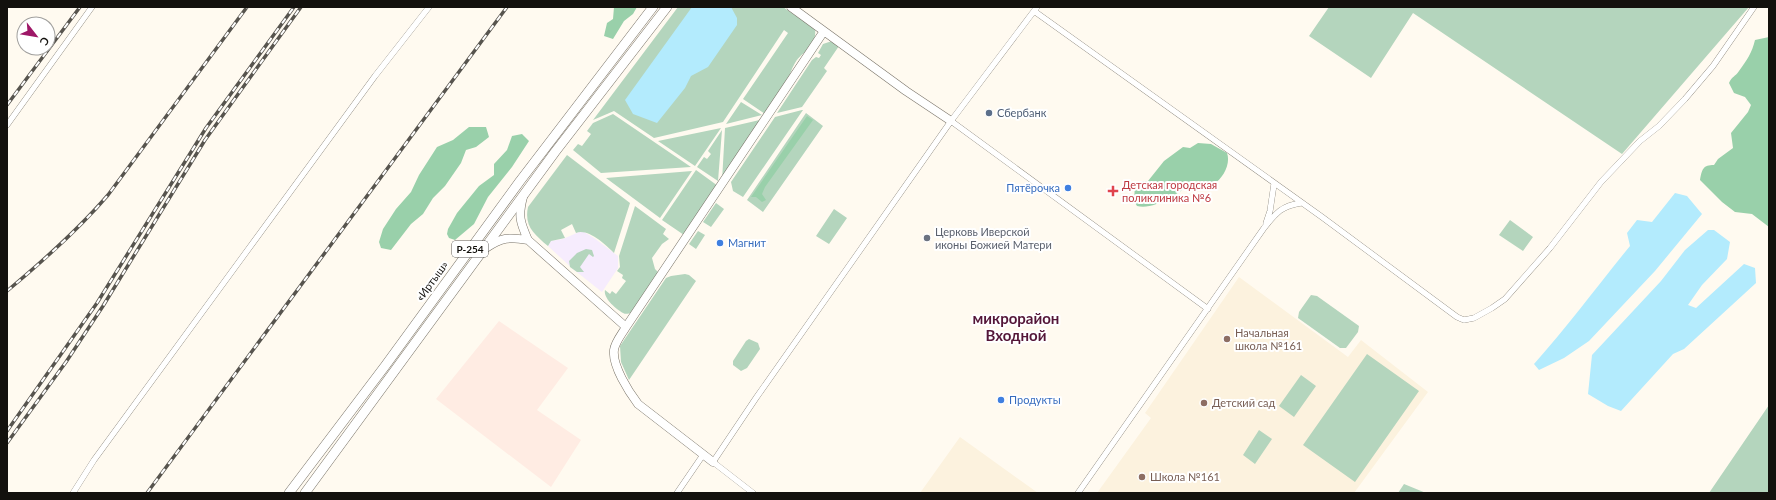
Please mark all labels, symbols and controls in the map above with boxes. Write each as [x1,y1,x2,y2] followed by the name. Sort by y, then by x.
[16,16,56,56] north arrow
[37,35,52,48] text: С
[997,106,1047,119] place label: Сбербанк
[984,108,994,118] marker: Сбербанк
[1122,178,1217,204] place label: Детская городская поликлиника №6
[1006,181,1060,194] place label: Пятёрочка
[1063,183,1073,193] marker: Пятёрочка
[1107,185,1119,197] marker: Детская городская поликлиника №6
[935,225,1052,251] place label: Церковь Иверской иконы Божией Матери
[922,233,932,243] marker: Церковь Иверской иконы Божией Матери
[728,236,767,249] place label: Магнит
[715,238,725,248] marker: Магнит
[452,241,488,257] road number: Р-254
[413,258,451,303] street label: «Иртыш»
[973,309,1059,344] district label: микрорайон Входной
[1235,326,1302,352] place label: Начальная школа №161
[1222,334,1232,344] marker: Начальная школа №161
[1009,393,1061,406] place label: Продукты
[996,395,1006,405] marker: Продукты
[1212,396,1276,409] place label: Детский сад
[1199,398,1209,408] marker: Детский сад
[1150,470,1220,483] place label: Школа №161
[1137,472,1147,482] marker: Школа №161

